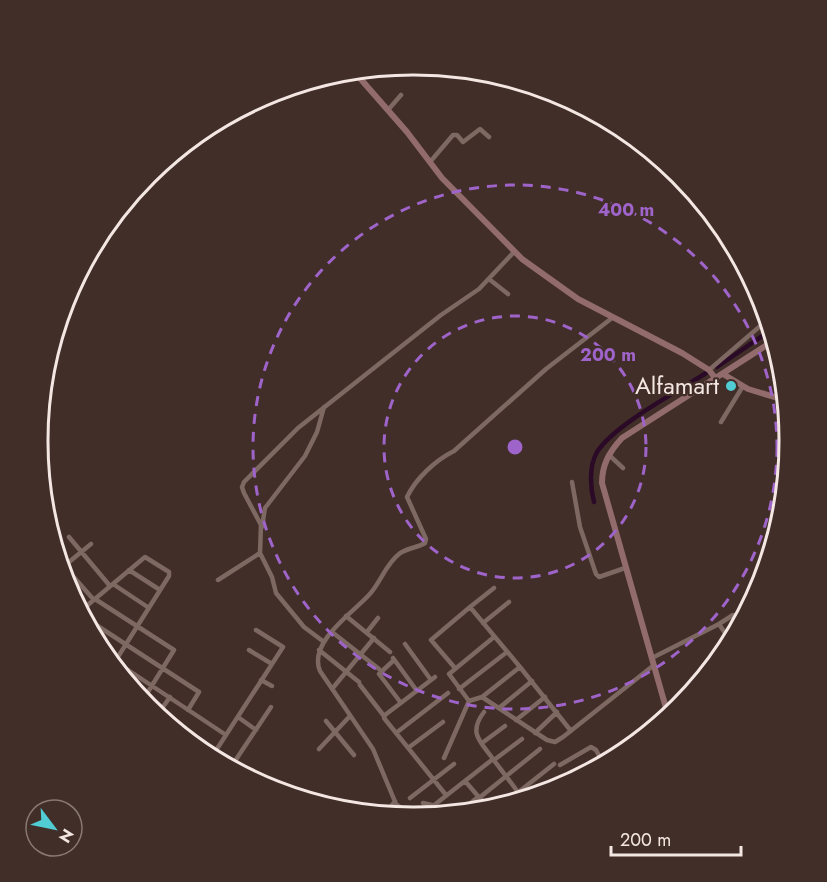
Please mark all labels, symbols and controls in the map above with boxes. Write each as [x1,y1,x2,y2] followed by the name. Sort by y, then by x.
[598,197,654,223] text: 400 m
[580,342,636,368] text: 200 m
[635,368,719,403] place label: Alfamart
[724,379,738,393] marker: Alfamart
[505,437,525,457] centre of rings
[24,798,84,858] north arrow
[611,819,742,857] scale bar
[53,824,79,847] text: N
[620,827,671,853] text: 200 m

